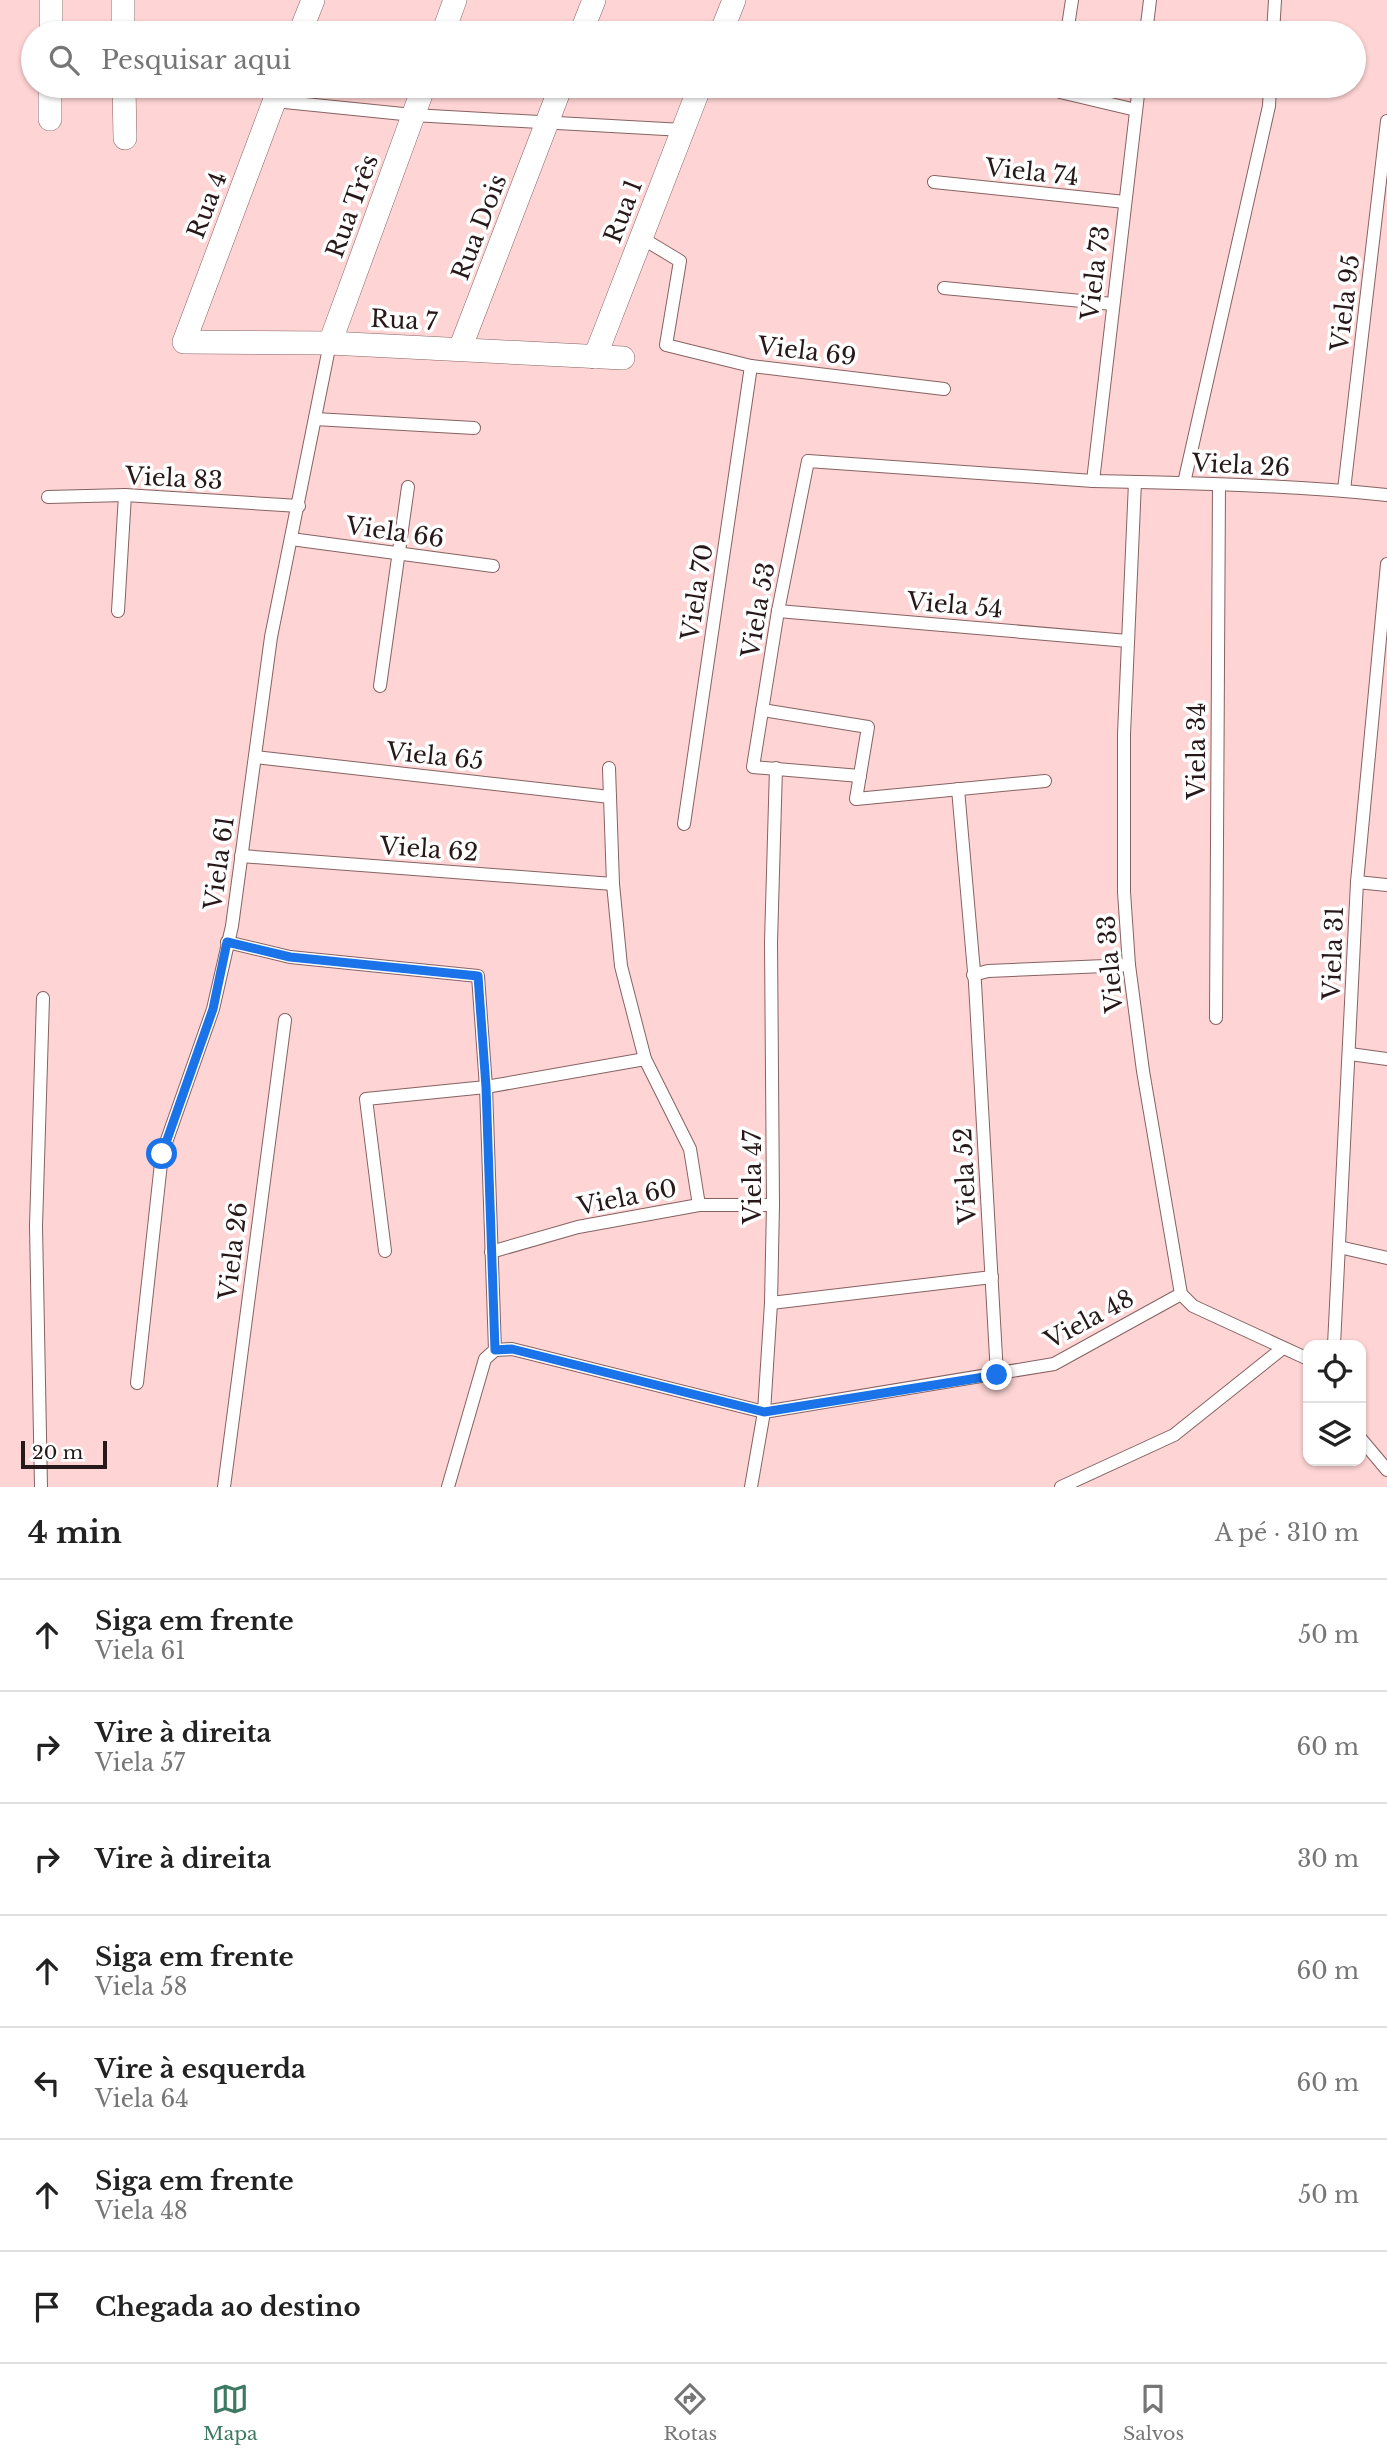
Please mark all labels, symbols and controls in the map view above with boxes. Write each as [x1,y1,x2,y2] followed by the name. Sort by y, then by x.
[21,21,1366,98] search box
[45,41,83,79] icon: search
[101,44,291,76] text: Pesquisar aqui
[320,151,384,261] street label: Rua Três
[983,153,1080,191] street label: Viela 74
[181,168,233,242] street label: Rua 4
[446,170,512,284] street label: Rua Dois
[598,175,648,247] street label: Rua 1
[1075,224,1115,323] street label: Viela 73
[1325,253,1365,354] street label: Viela 95
[370,304,439,336] street label: Rua 7
[755,330,858,371] street label: Viela 69
[1190,448,1291,482] street label: Viela 26
[124,461,223,495] street label: Viela 83
[343,511,446,553] street label: Viela 66
[675,542,719,643] street label: Viela 70
[735,560,781,661] street label: Viela 53
[905,586,1004,624] street label: Viela 54
[1182,702,1211,801] street label: Viela 34
[384,736,485,776] street label: Viela 65
[198,814,240,913] street label: Viela 61
[378,831,479,867] street label: Viela 62
[1317,906,1349,1001] street label: Viela 31
[1091,914,1129,1015] street label: Viela 33
[948,1127,982,1226] street label: Viela 52
[738,1129,767,1225] street label: Viela 47
[146,1138,177,1169] route start
[574,1173,679,1221] street label: Viela 60
[212,1200,253,1303] street label: Viela 26
[1039,1283,1139,1355] street label: Viela 48
[1303,1340,1366,1466] map controls
[1303,1340,1366,1403] button: locate
[981,1359,1012,1390] route end
[1303,1403,1366,1466] button: layers
[21,1438,107,1470] scale bar
[32,1441,83,1464] text: 20 m
[28,1514,122,1551] text: 4 min
[1215,1519,1359,1547] text: A pé · 310 m
[95,1605,294,1637] text: Siga em frente
[28,1616,66,1654] icon: ahead
[1298,1621,1359,1649] text: 50 m
[95,1637,185,1665] text: Viela 61
[95,1717,271,1749] text: Vire à direita
[28,1728,66,1766] icon: right
[1297,1733,1359,1761] text: 60 m
[95,1749,185,1777] text: Viela 57
[28,1840,66,1878] icon: right
[95,1843,271,1875] text: Vire à direita
[1297,1845,1359,1873] text: 30 m
[95,1941,294,1973] text: Siga em frente
[28,1952,66,1990] icon: ahead
[1297,1957,1359,1985] text: 60 m
[95,1973,187,2001] text: Viela 58
[95,2053,306,2085] text: Vire à esquerda
[28,2064,66,2102] icon: left
[1297,2069,1359,2097] text: 60 m
[95,2085,189,2113] text: Viela 64
[95,2165,294,2197] text: Siga em frente
[28,2176,66,2214] icon: ahead
[1298,2181,1359,2209] text: 50 m
[95,2197,188,2225] text: Viela 48
[28,2288,66,2326] icon: arrive
[95,2291,361,2323] text: Chegada ao destino
[203,2380,258,2445] tab: Mapa
[664,2380,717,2445] tab: Rotas
[1123,2380,1184,2445] tab: Salvos

